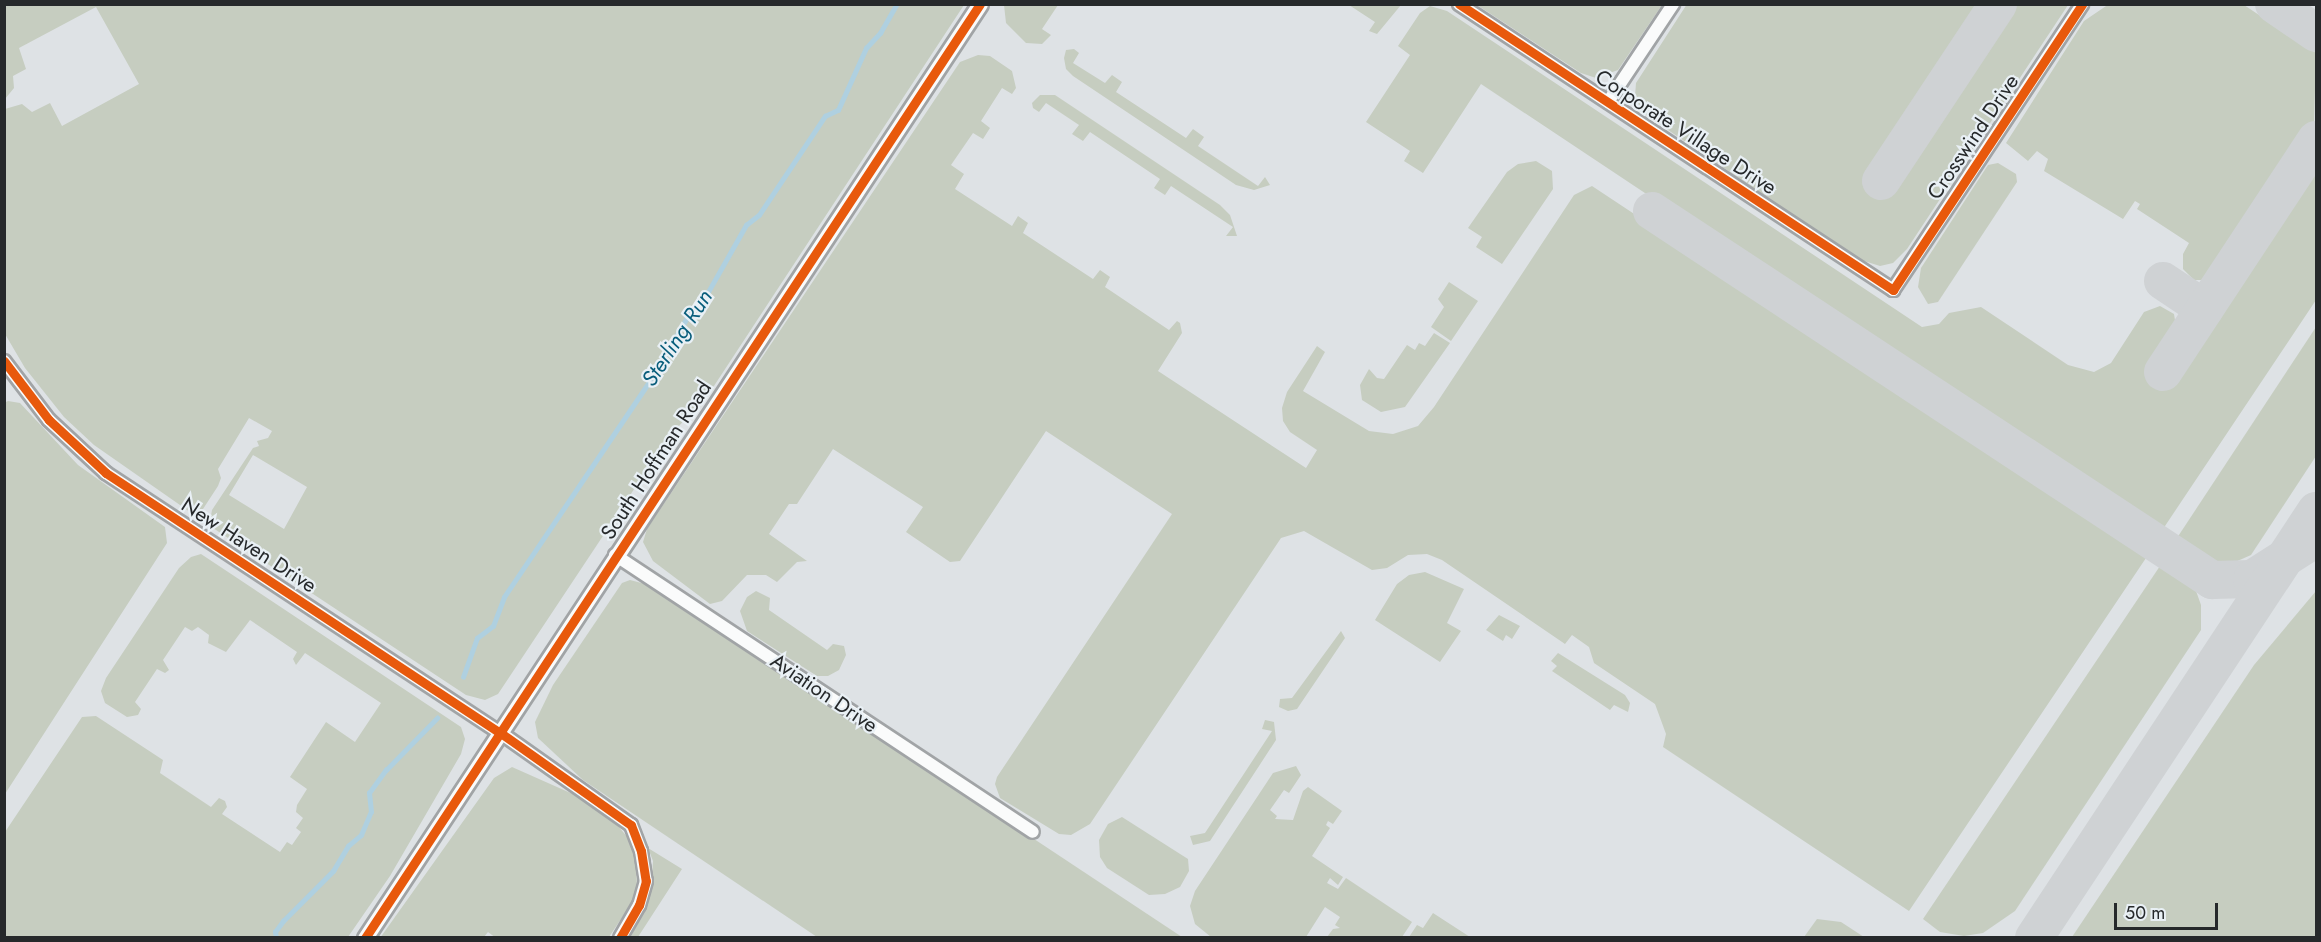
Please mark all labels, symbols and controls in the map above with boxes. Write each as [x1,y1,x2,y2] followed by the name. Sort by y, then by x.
[1591,64,1781,200] street label: Corporate Village Drive
[1922,70,2024,204] street label: Crosswind Drive
[636,285,718,391] water label: Sterling Run
[595,376,717,544] street label: South Hoffman Road
[177,492,321,598] street label: New Haven Drive
[766,648,882,738] street label: Aviation Drive
[2117,891,2220,929] scale bar
[2125,900,2165,926] text: 50 m

